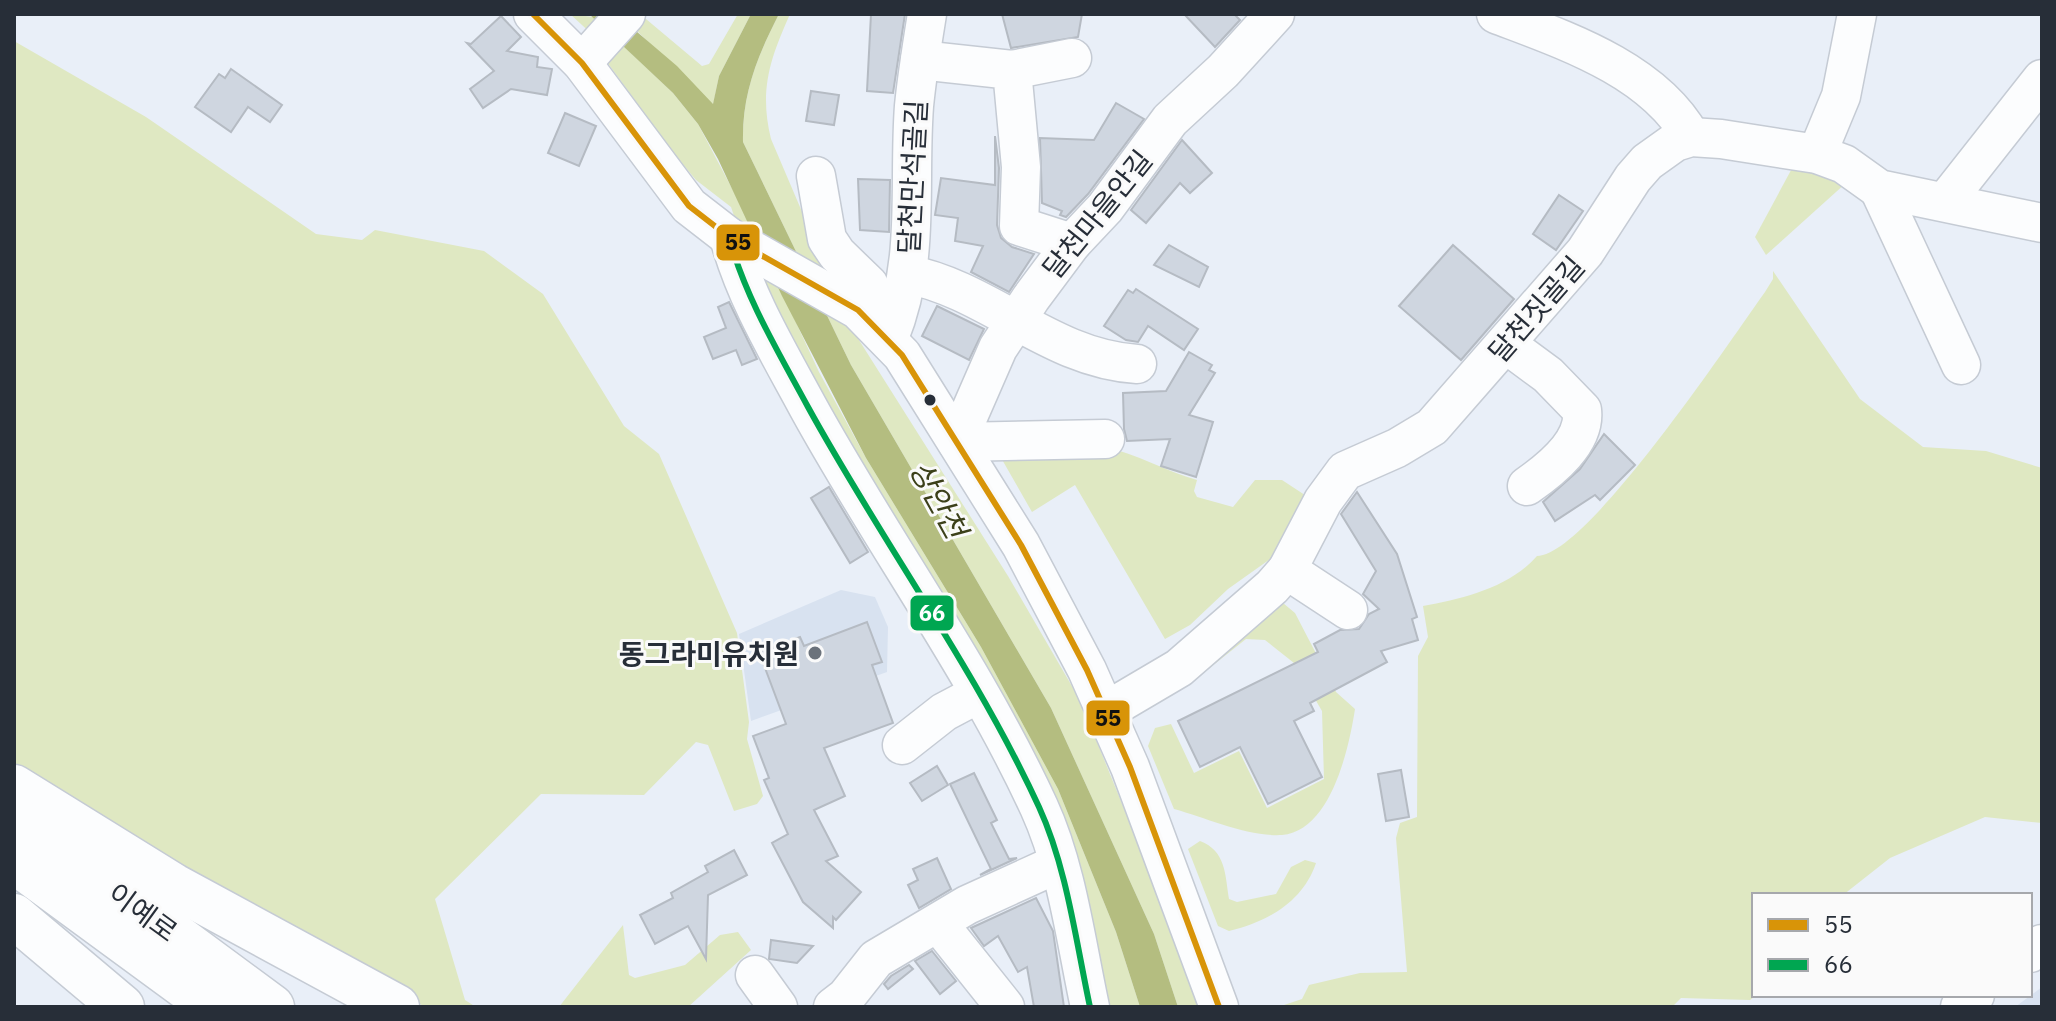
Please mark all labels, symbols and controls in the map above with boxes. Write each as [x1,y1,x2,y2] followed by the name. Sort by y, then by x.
[889,99,935,255] street label: 달천만석골길
[1034,142,1160,286] street label: 달천마을안길
[715,223,761,262] line badge: 55
[725,227,751,256] text: 55
[1480,248,1592,370] street label: 달천짓골길
[922,392,938,408] unlabelled marker
[902,453,978,548] water label: 상안천
[909,594,955,632] line badge: 66
[919,598,945,627] text: 66
[619,635,799,672] place label: 동그라미유치원
[806,644,824,662] marker: 동그라미유치원
[1085,699,1131,737] line badge: 55
[1095,703,1121,732] text: 55
[101,874,185,950] street label: 이예로
[1752,893,2032,997] legend
[1824,908,1853,940] text: 55
[1824,948,1853,980] text: 66

